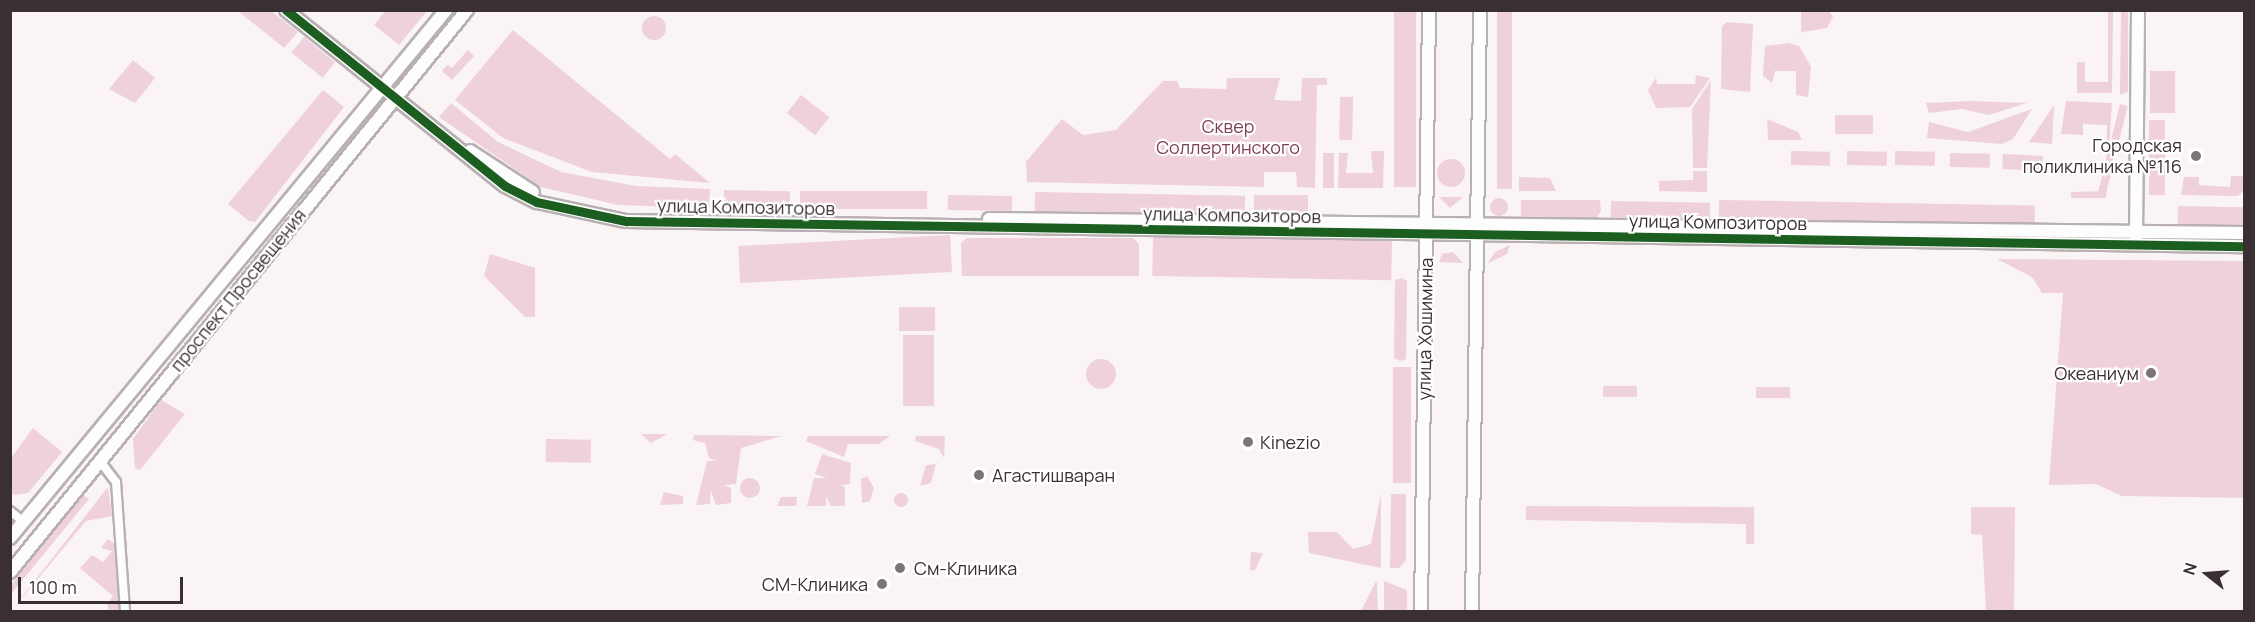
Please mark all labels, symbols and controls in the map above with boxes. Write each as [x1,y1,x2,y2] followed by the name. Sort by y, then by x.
[1156,116,1300,158] park label: Сквер Соллертинского
[2023,135,2182,178] place label: Городская поликлиника №116
[2187,147,2205,165] marker: Городская поликлиника №116
[657,195,835,219] street label: улица Композиторов
[1143,203,1321,227] street label: улица Композиторов
[166,204,310,376] street label: проспект Просвещения
[1629,210,1807,234] street label: улица Композиторов
[1413,257,1437,401] street label: улица Хошимина
[2054,362,2139,384] place label: Океаниум
[2144,366,2158,380] marker: Океаниум
[1260,431,1320,453] place label: Kinezio
[1241,435,1255,449] marker: Kinezio
[992,464,1115,486] place label: Агастишваран
[970,466,988,484] marker: Агастишваран
[2177,544,2237,604] north arrow
[914,557,1017,579] place label: См-Клиника
[891,559,909,577] marker: См-Клиника
[2178,560,2202,577] text: N
[21,565,186,603] scale bar
[762,573,868,595] place label: СМ-Клиника
[29,575,77,599] text: 100 m
[873,575,891,593] marker: СМ-Клиника

